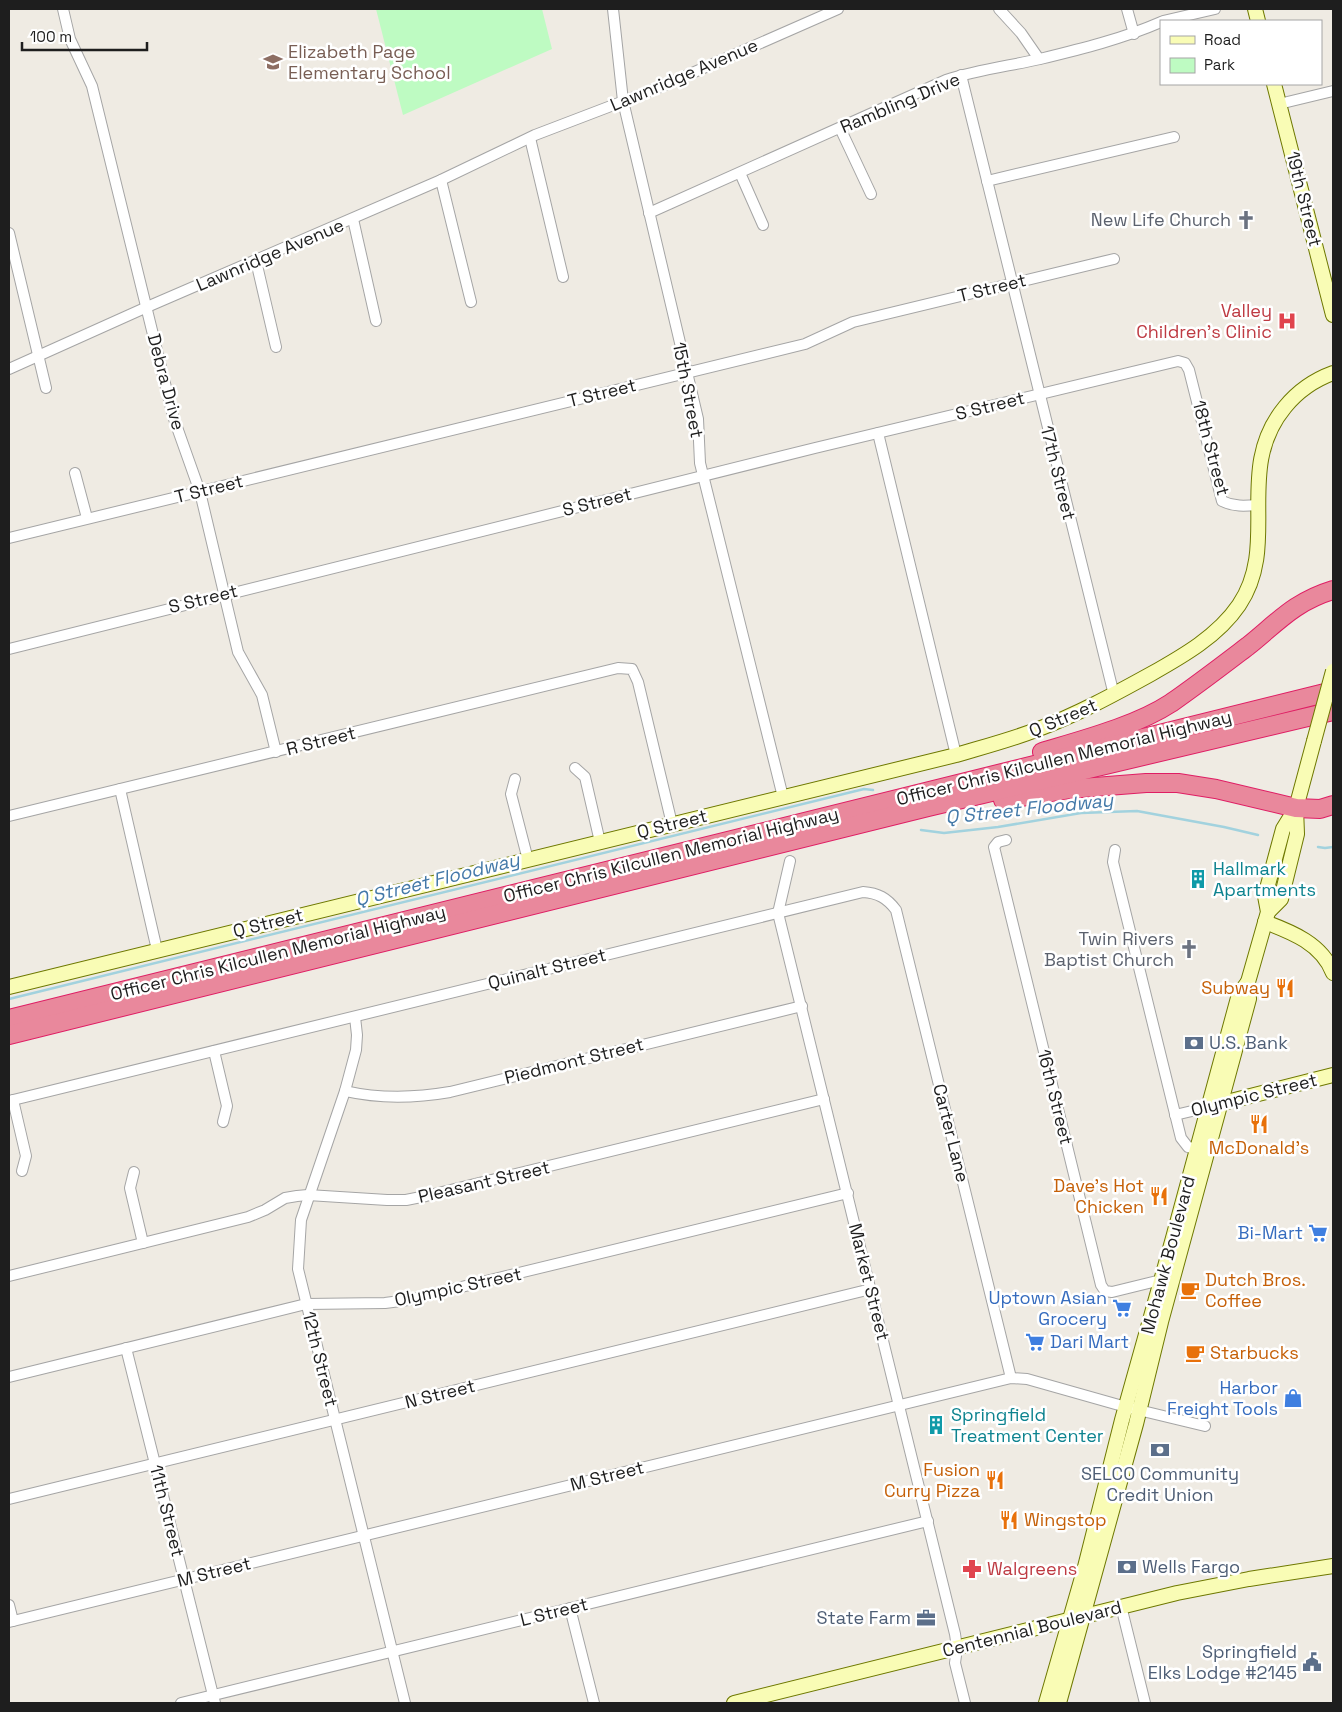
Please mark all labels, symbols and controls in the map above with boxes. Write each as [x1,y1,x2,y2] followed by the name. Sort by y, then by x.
[22,20,148,52] scale bar
[1160,20,1322,85] legend
[30,27,72,46] text: 100 m
[1204,30,1241,49] text: Road
[606,33,761,116] street label: Lawnridge Avenue
[288,40,451,84] place label: Elizabeth Page Elementary School
[262,51,284,73] school or university icon: Elizabeth Page Elementary School
[1204,55,1235,74] text: Park
[836,67,963,138] street label: Rambling Drive
[1282,149,1327,249] street label: 19th Street
[1091,208,1231,231] place label: New Life Church
[1235,209,1257,231] church icon: New Life Church
[192,213,347,296] street label: Lawnridge Avenue
[955,268,1029,307] street label: T Street
[1136,299,1272,343] place label: Valley Children’s Clinic
[1276,310,1298,332] hospital icon: Valley Children’s Clinic
[143,331,190,433] street label: Debra Drive
[668,340,709,440] street label: 15th Street
[565,373,639,412] street label: T Street
[953,386,1027,425] street label: S Street
[1188,398,1235,498] street label: 18th Street
[1036,423,1081,523] street label: 17th Street
[172,469,246,508] street label: T Street
[560,482,634,521] street label: S Street
[166,579,240,618] street label: S Street
[1025,693,1100,742] street label: Q Street
[894,705,1234,810] street label: Officer Chris Kilcullen Memorial Highway
[284,721,358,760] street label: R Street
[944,787,1116,830] water label: Q Street Floodway
[501,802,841,907] street label: Officer Chris Kilcullen Memorial Highway
[634,804,709,843] street label: Q Street
[352,847,523,912] water label: Q Street Floodway
[1213,857,1316,901] place label: Hallmark Apartments
[1187,868,1209,890] building icon: Hallmark Apartments
[108,900,448,1005] street label: Officer Chris Kilcullen Memorial Highway
[230,903,305,942] street label: Q Street
[1044,927,1174,971] place label: Twin Rivers Baptist Church
[1178,938,1200,960] church icon: Twin Rivers Baptist Church
[485,943,608,994] street label: Quinalt Street
[1201,976,1270,999] place label: Subway
[1274,977,1296,999] restaurant icon: Subway
[1209,1031,1288,1054] place label: U.S. Bank
[502,1032,646,1089] street label: Piedmont Street
[1183,1032,1205,1054] bank icon: U.S. Bank
[1033,1047,1078,1147] street label: 16th Street
[1188,1068,1319,1121] street label: Olympic Street
[928,1081,975,1184] street label: Carter Lane
[1248,1113,1270,1135] restaurant icon: McDonald's
[1209,1136,1309,1159] place label: McDonald's
[416,1155,552,1208] street label: Pleasant Street
[1135,1173,1200,1337] street label: Mohawk Boulevard
[1053,1174,1144,1218] place label: Dave's Hot Chicken
[1148,1185,1170,1207] restaurant icon: Dave's Hot Chicken
[844,1221,895,1343] street label: Market Street
[1238,1221,1303,1244] place label: Bi-Mart
[1307,1222,1329,1244] supermarket icon: Bi-Mart
[392,1262,524,1311] street label: Olympic Street
[1205,1268,1306,1312] place label: Dutch Bros. Coffee
[1179,1279,1201,1301] cafe icon: Dutch Bros. Coffee
[988,1286,1107,1330] place label: Uptown Asian Grocery
[1111,1297,1133,1319] supermarket icon: Uptown Asian Grocery
[298,1309,343,1409] street label: 12th Street
[1050,1330,1129,1353] place label: Dari Mart
[1024,1331,1046,1353] supermarket icon: Dari Mart
[1210,1341,1299,1364] place label: Starbucks
[1184,1342,1206,1364] cafe icon: Starbucks
[402,1374,477,1413] street label: N Street
[1167,1376,1278,1420] place label: Harbor Freight Tools
[1282,1387,1304,1409] shop icon: Harbor Freight Tools
[951,1403,1104,1447] place label: Springfield Treatment Center
[925,1414,947,1436] building icon: Springfield Treatment Center
[1149,1439,1171,1461] bank icon: SELCO Community Credit Union
[568,1455,646,1496] street label: M Street
[884,1458,980,1502] place label: Fusion Curry Pizza
[145,1462,190,1559] street label: 11th Street
[1081,1462,1239,1506] place label: SELCO Community Credit Union
[984,1469,1006,1491] restaurant icon: Fusion Curry Pizza
[1024,1508,1107,1531] place label: Wingstop
[998,1509,1020,1531] restaurant icon: Wingstop
[175,1551,253,1592] street label: M Street
[1142,1555,1240,1578] place label: Wells Fargo
[1116,1556,1138,1578] bank icon: Wells Fargo
[987,1557,1077,1580] place label: Walgreens
[961,1558,983,1580] pharmacy icon: Walgreens
[518,1592,590,1631] street label: L Street
[940,1595,1124,1662] street label: Centennial Boulevard
[817,1606,911,1629] place label: State Farm
[915,1607,937,1629] office icon: State Farm
[1148,1640,1297,1684] place label: Springfield Elks Lodge #2145
[1301,1651,1323,1673] public building icon: Springfield Elks Lodge #2145

